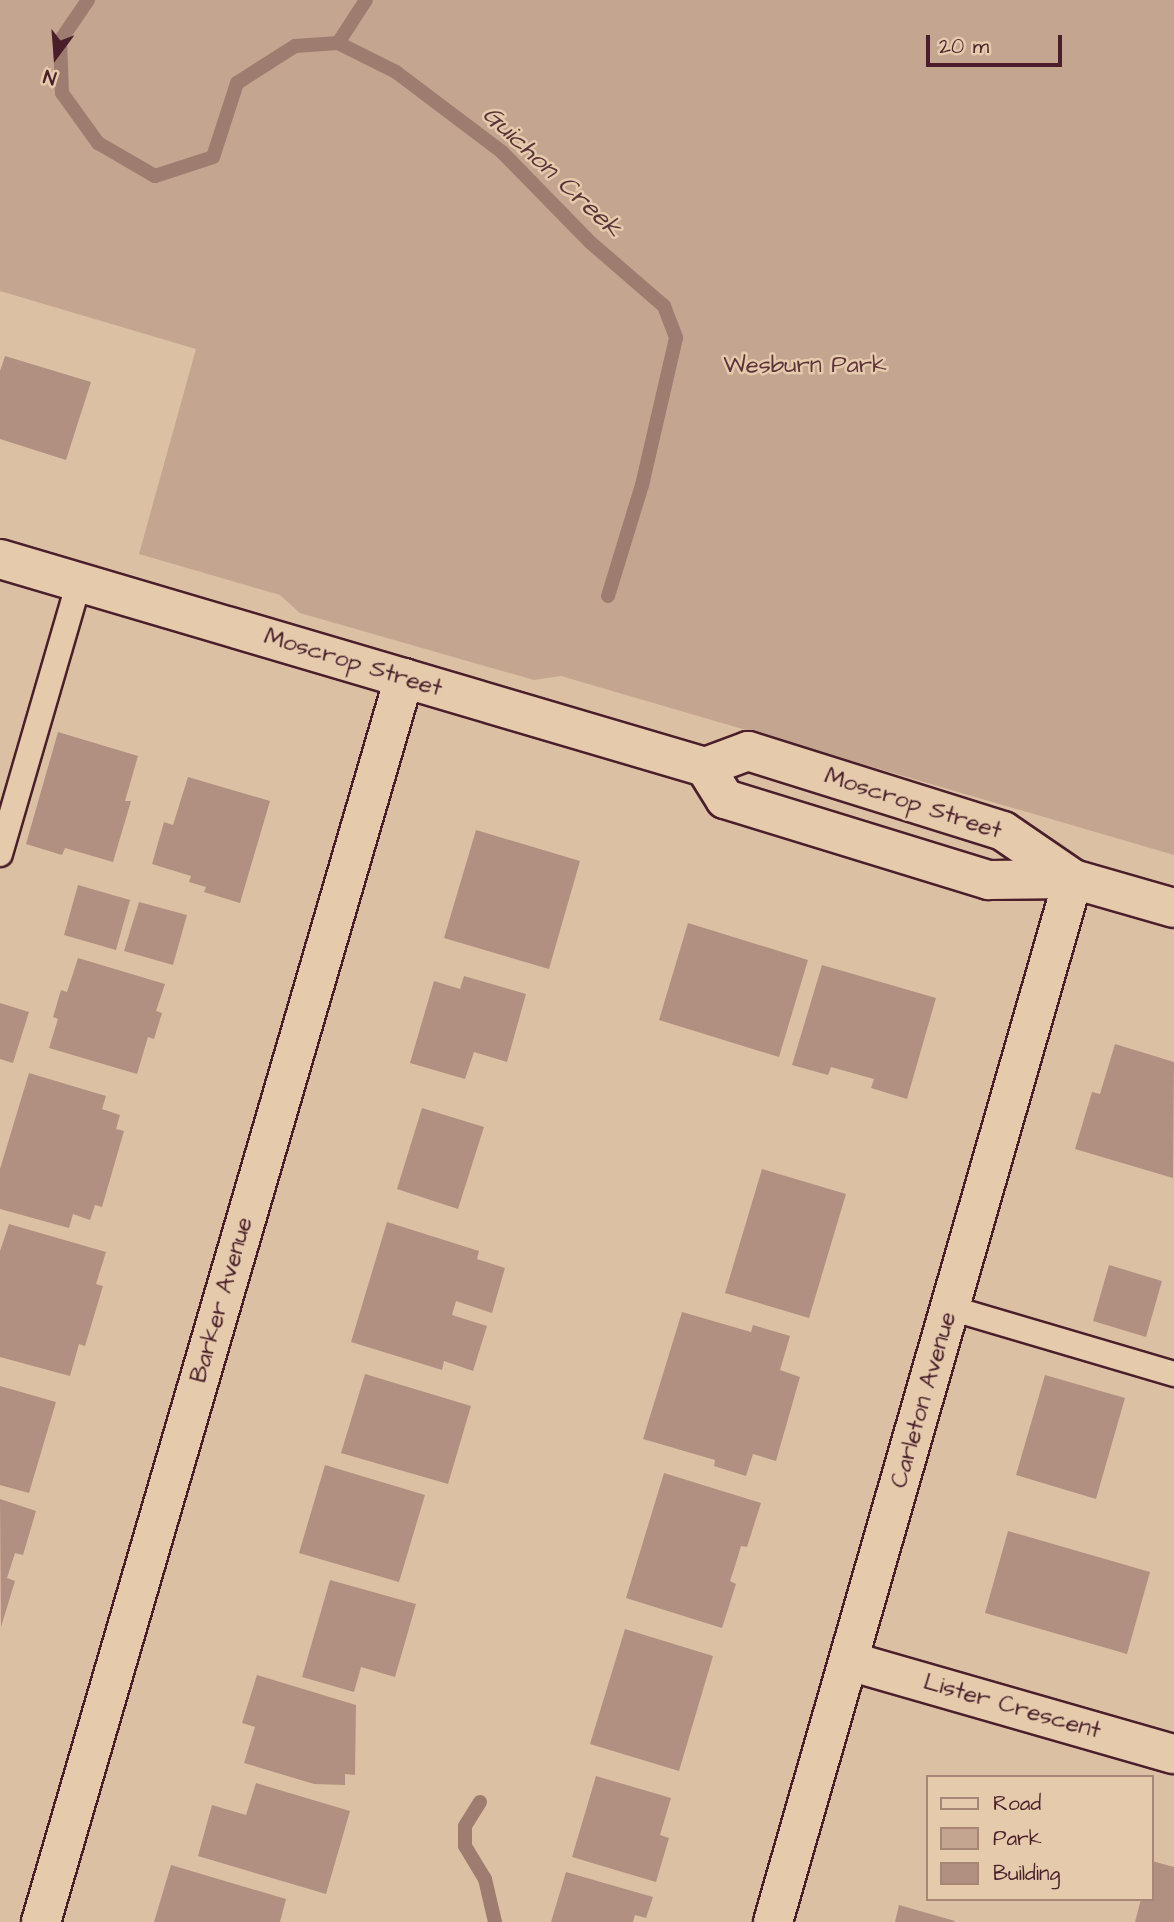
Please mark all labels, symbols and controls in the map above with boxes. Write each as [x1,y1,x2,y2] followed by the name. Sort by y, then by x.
[21,21,91,91] north arrow
[929,21,1066,65] scale bar
[939,32,989,61] text: 20 m
[41,62,60,91] text: N
[476,99,628,245] water label: Guichon Creek
[723,352,887,380] park label: Wesburn Park
[261,622,445,704] street label: Moscrop Street
[821,762,1005,846] street label: Moscrop Street
[185,1214,259,1386] street label: Barker Avenue
[885,1309,963,1491] street label: Carleton Avenue
[920,1668,1104,1746] street label: Lister Crescent
[926,1775,1153,1901] legend
[993,1789,1041,1818] text: Road
[993,1824,1042,1853] text: Park
[993,1859,1060,1888] text: Building

